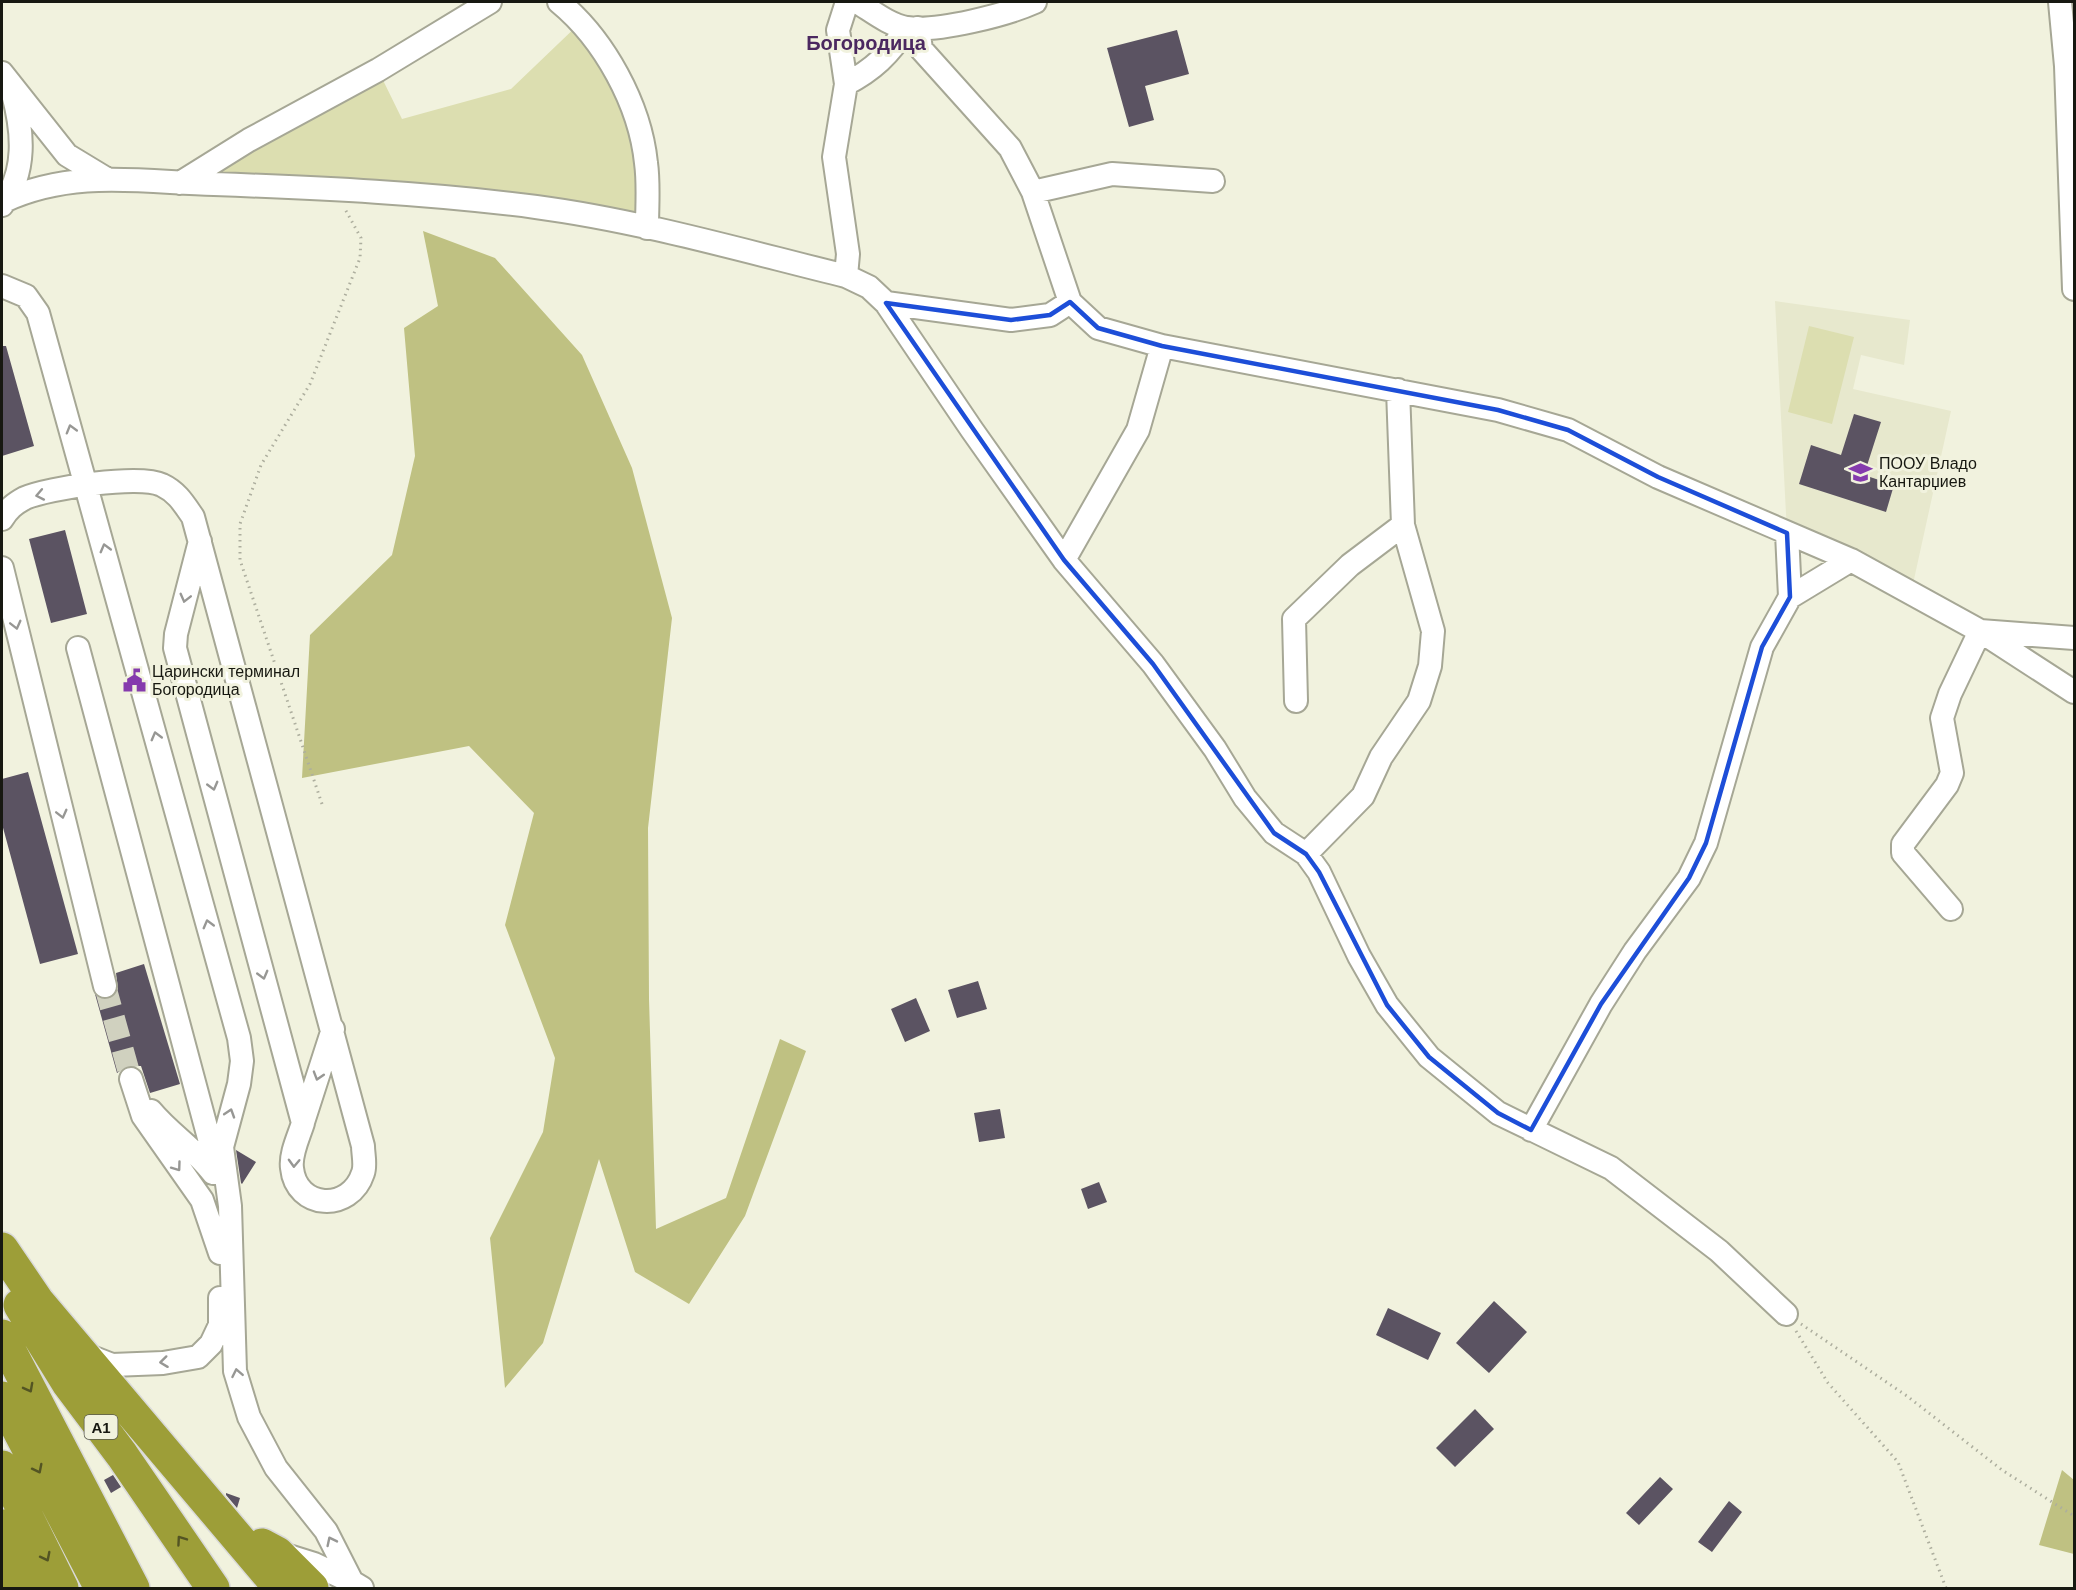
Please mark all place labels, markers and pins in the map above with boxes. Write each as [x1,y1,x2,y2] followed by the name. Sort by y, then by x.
[1879,455,1977,490] place label: ПООУ Владо Кантарџиев
[1848,459,1874,485] school or university icon: ПООУ Владо Кантарџиев
[152,663,300,698] place label: Царински терминал Богородица
[121,667,147,693] public building icon: Царински терминал Богородица

